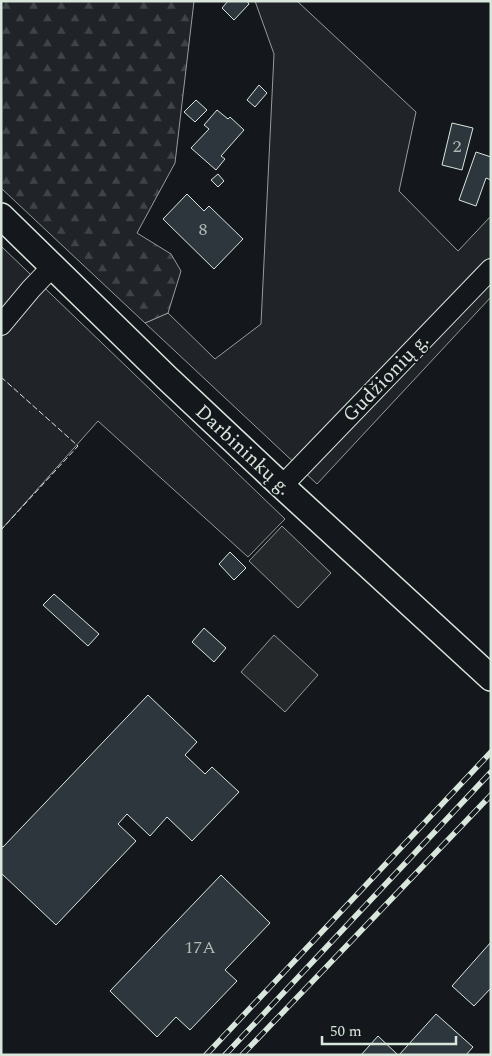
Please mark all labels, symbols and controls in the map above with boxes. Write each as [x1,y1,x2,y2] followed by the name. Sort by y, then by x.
[453,133,462,160] house number: 2
[199,216,208,243] house number: 8
[336,327,436,429] street label: Gudžionių g.
[188,397,298,503] street label: Darbininkų g.
[184,934,216,961] house number: 17A
[322,1014,456,1046] scale bar
[330,1020,362,1043] text: 50 m

